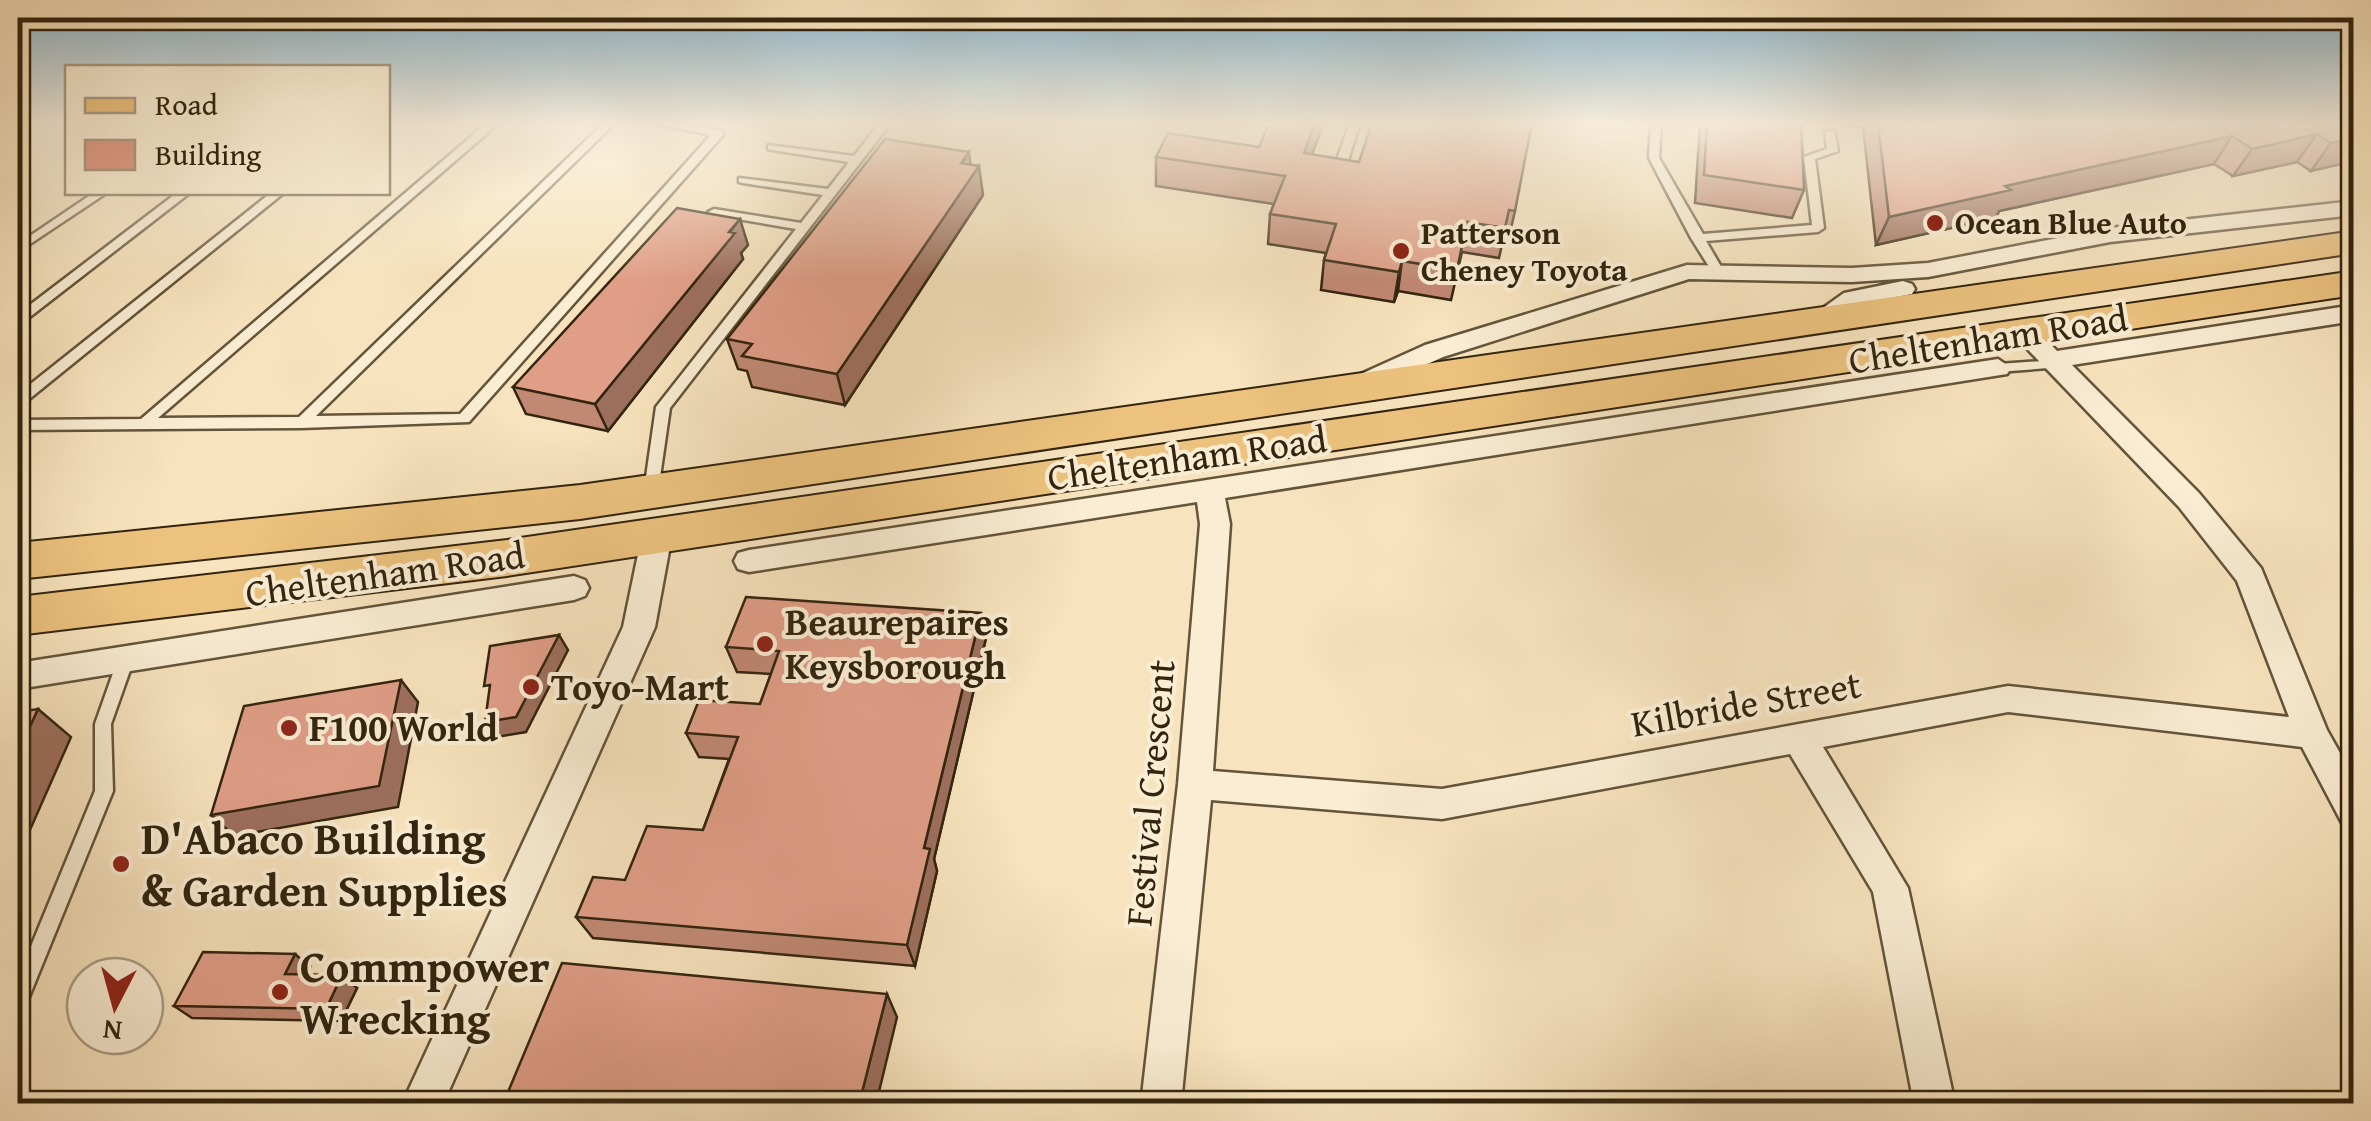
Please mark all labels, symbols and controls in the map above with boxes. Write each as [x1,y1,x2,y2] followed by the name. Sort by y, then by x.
[65,65,390,195] legend
[155,82,218,126] text: Road
[155,132,261,176] text: Building
[1955,199,2187,246] place label: Ocean Blue Auto
[1421,209,1628,293] place label: Patterson Cheney Toyota
[1924,212,1946,234] marker: Ocean Blue Auto
[1390,240,1412,262] marker: Patterson Cheney Toyota
[1845,288,2132,388] street label: Cheltenham Road
[1044,410,1331,504] street label: Cheltenham Road
[242,526,529,620] street label: Cheltenham Road
[785,593,1009,693] place label: Beaurepaires Keysborough
[754,633,776,655] marker: Beaurepaires Keysborough
[1627,655,1865,751] street label: Kilbride Street
[1109,657,1189,929] street label: Festival Crescent
[551,658,729,714] place label: Toyo-Mart
[520,676,542,698] marker: Toyo-Mart
[309,699,498,755] place label: F100 World
[278,717,300,739] marker: F100 World
[141,805,508,922] place label: D'Abaco Building & Garden Supplies
[110,853,132,875] marker: D'Abaco Building & Garden Supplies
[300,933,550,1050] place label: Commpower Wrecking
[65,956,165,1056] north arrow
[269,981,291,1003] marker: Commpower Wrecking
[101,1010,124,1053] text: N

